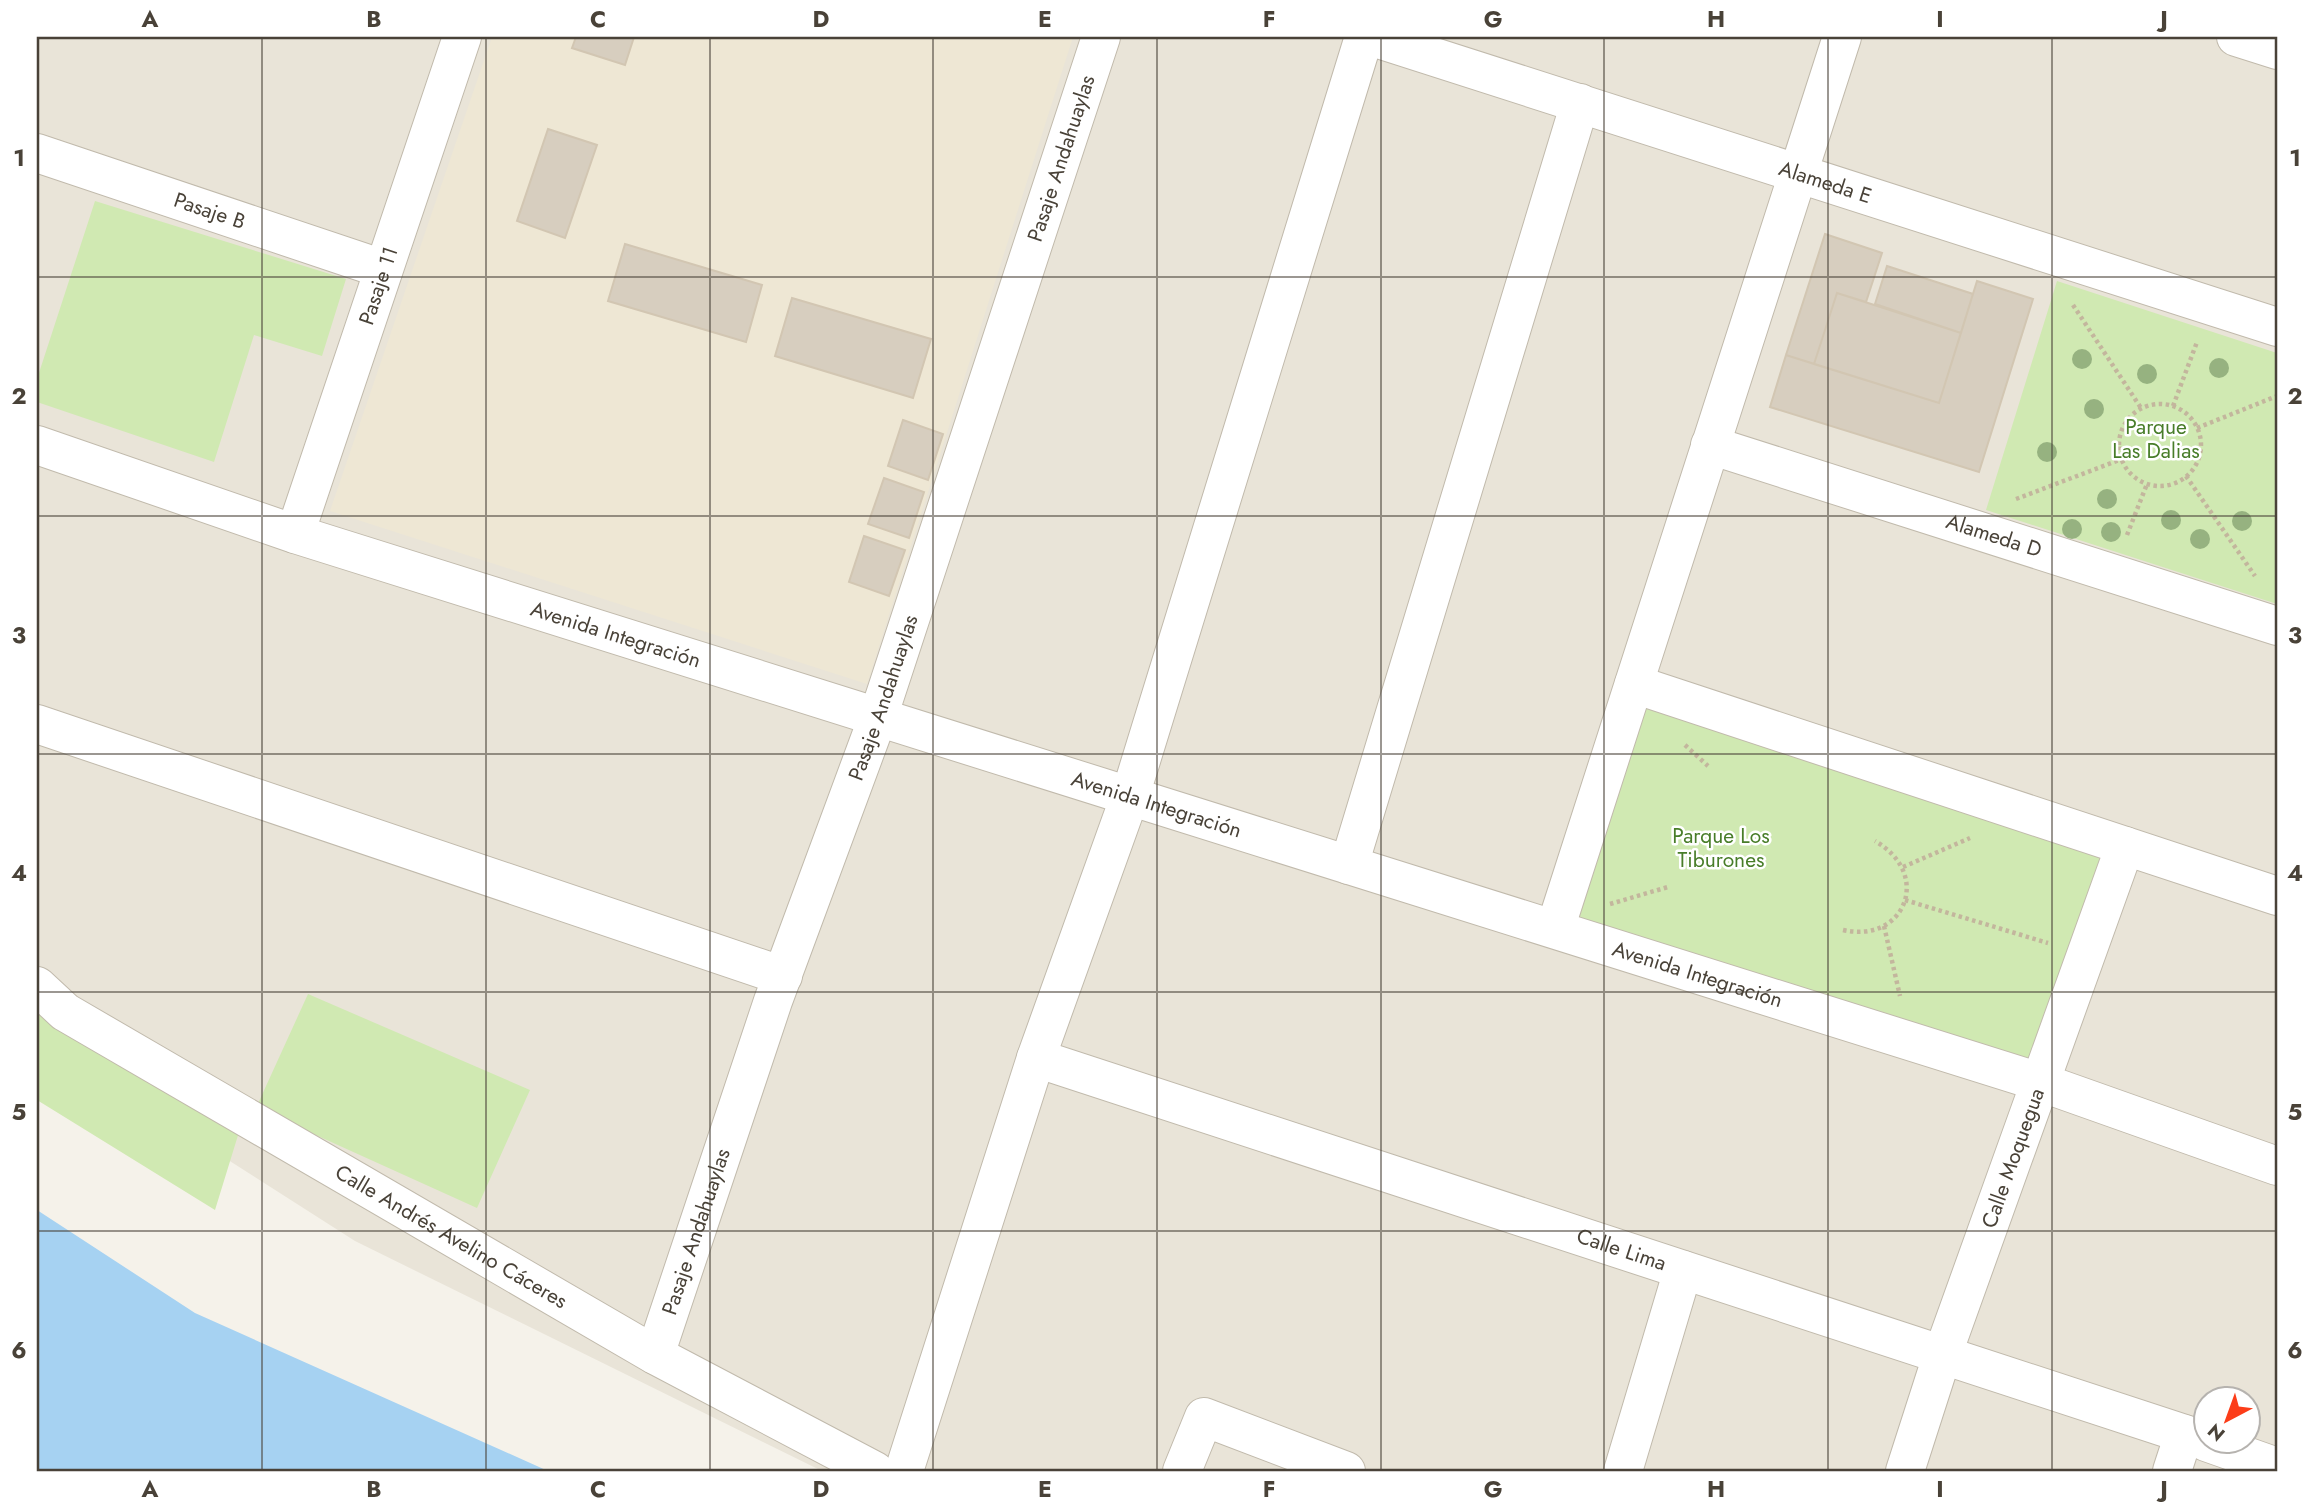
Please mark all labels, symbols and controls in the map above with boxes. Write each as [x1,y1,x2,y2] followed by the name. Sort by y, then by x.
[141,2,159,36] text: A
[366,2,382,36] text: B
[590,2,606,36] text: C
[813,2,830,36] text: D
[1038,2,1052,36] text: E
[1263,2,1275,36] text: F
[1484,2,1502,36] text: G
[1707,2,1725,36] text: H
[1936,2,1944,36] text: I
[2156,2,2168,36] text: J
[1020,71,1103,245] street label: Pasaje Andahuaylas
[13,141,25,175] text: 1
[2289,141,2301,175] text: 1
[1775,153,1876,211] street label: Alameda E
[170,185,249,237] street label: Pasaje B
[351,243,406,329] street label: Pasaje 11
[11,379,27,413] text: 2
[2287,379,2303,413] text: 2
[2112,412,2200,466] park label: Parque Las Dalias
[1942,506,2045,565] street label: Alameda D
[527,594,705,675] street label: Avenida Integración
[841,611,926,785] street label: Pasaje Andahuaylas
[12,618,26,652] text: 3
[2288,618,2302,652] text: 3
[1068,764,1245,845] street label: Avenida Integración
[1672,821,1770,875] park label: Parque Los Tiburones
[11,856,27,890] text: 4
[2287,856,2303,890] text: 4
[1609,934,1786,1015] street label: Avenida Integración
[1974,1084,2052,1232] street label: Calle Moquegua
[12,1095,26,1129] text: 5
[2288,1095,2302,1129] text: 5
[654,1145,738,1319] street label: Pasaje Andahuaylas
[330,1157,573,1316] street label: Calle Andrés Avelino Cáceres
[1573,1221,1670,1278] street label: Calle Lima
[11,1333,27,1367] text: 6
[2287,1333,2303,1367] text: 6
[2192,1386,2262,1456] north arrow
[2202,1417,2231,1448] text: N
[141,1472,159,1506] text: A
[366,1472,382,1506] text: B
[590,1472,606,1506] text: C
[813,1472,830,1506] text: D
[1038,1472,1052,1506] text: E
[1263,1472,1275,1506] text: F
[1484,1472,1502,1506] text: G
[1707,1472,1725,1506] text: H
[1936,1472,1944,1506] text: I
[2156,1472,2168,1506] text: J

